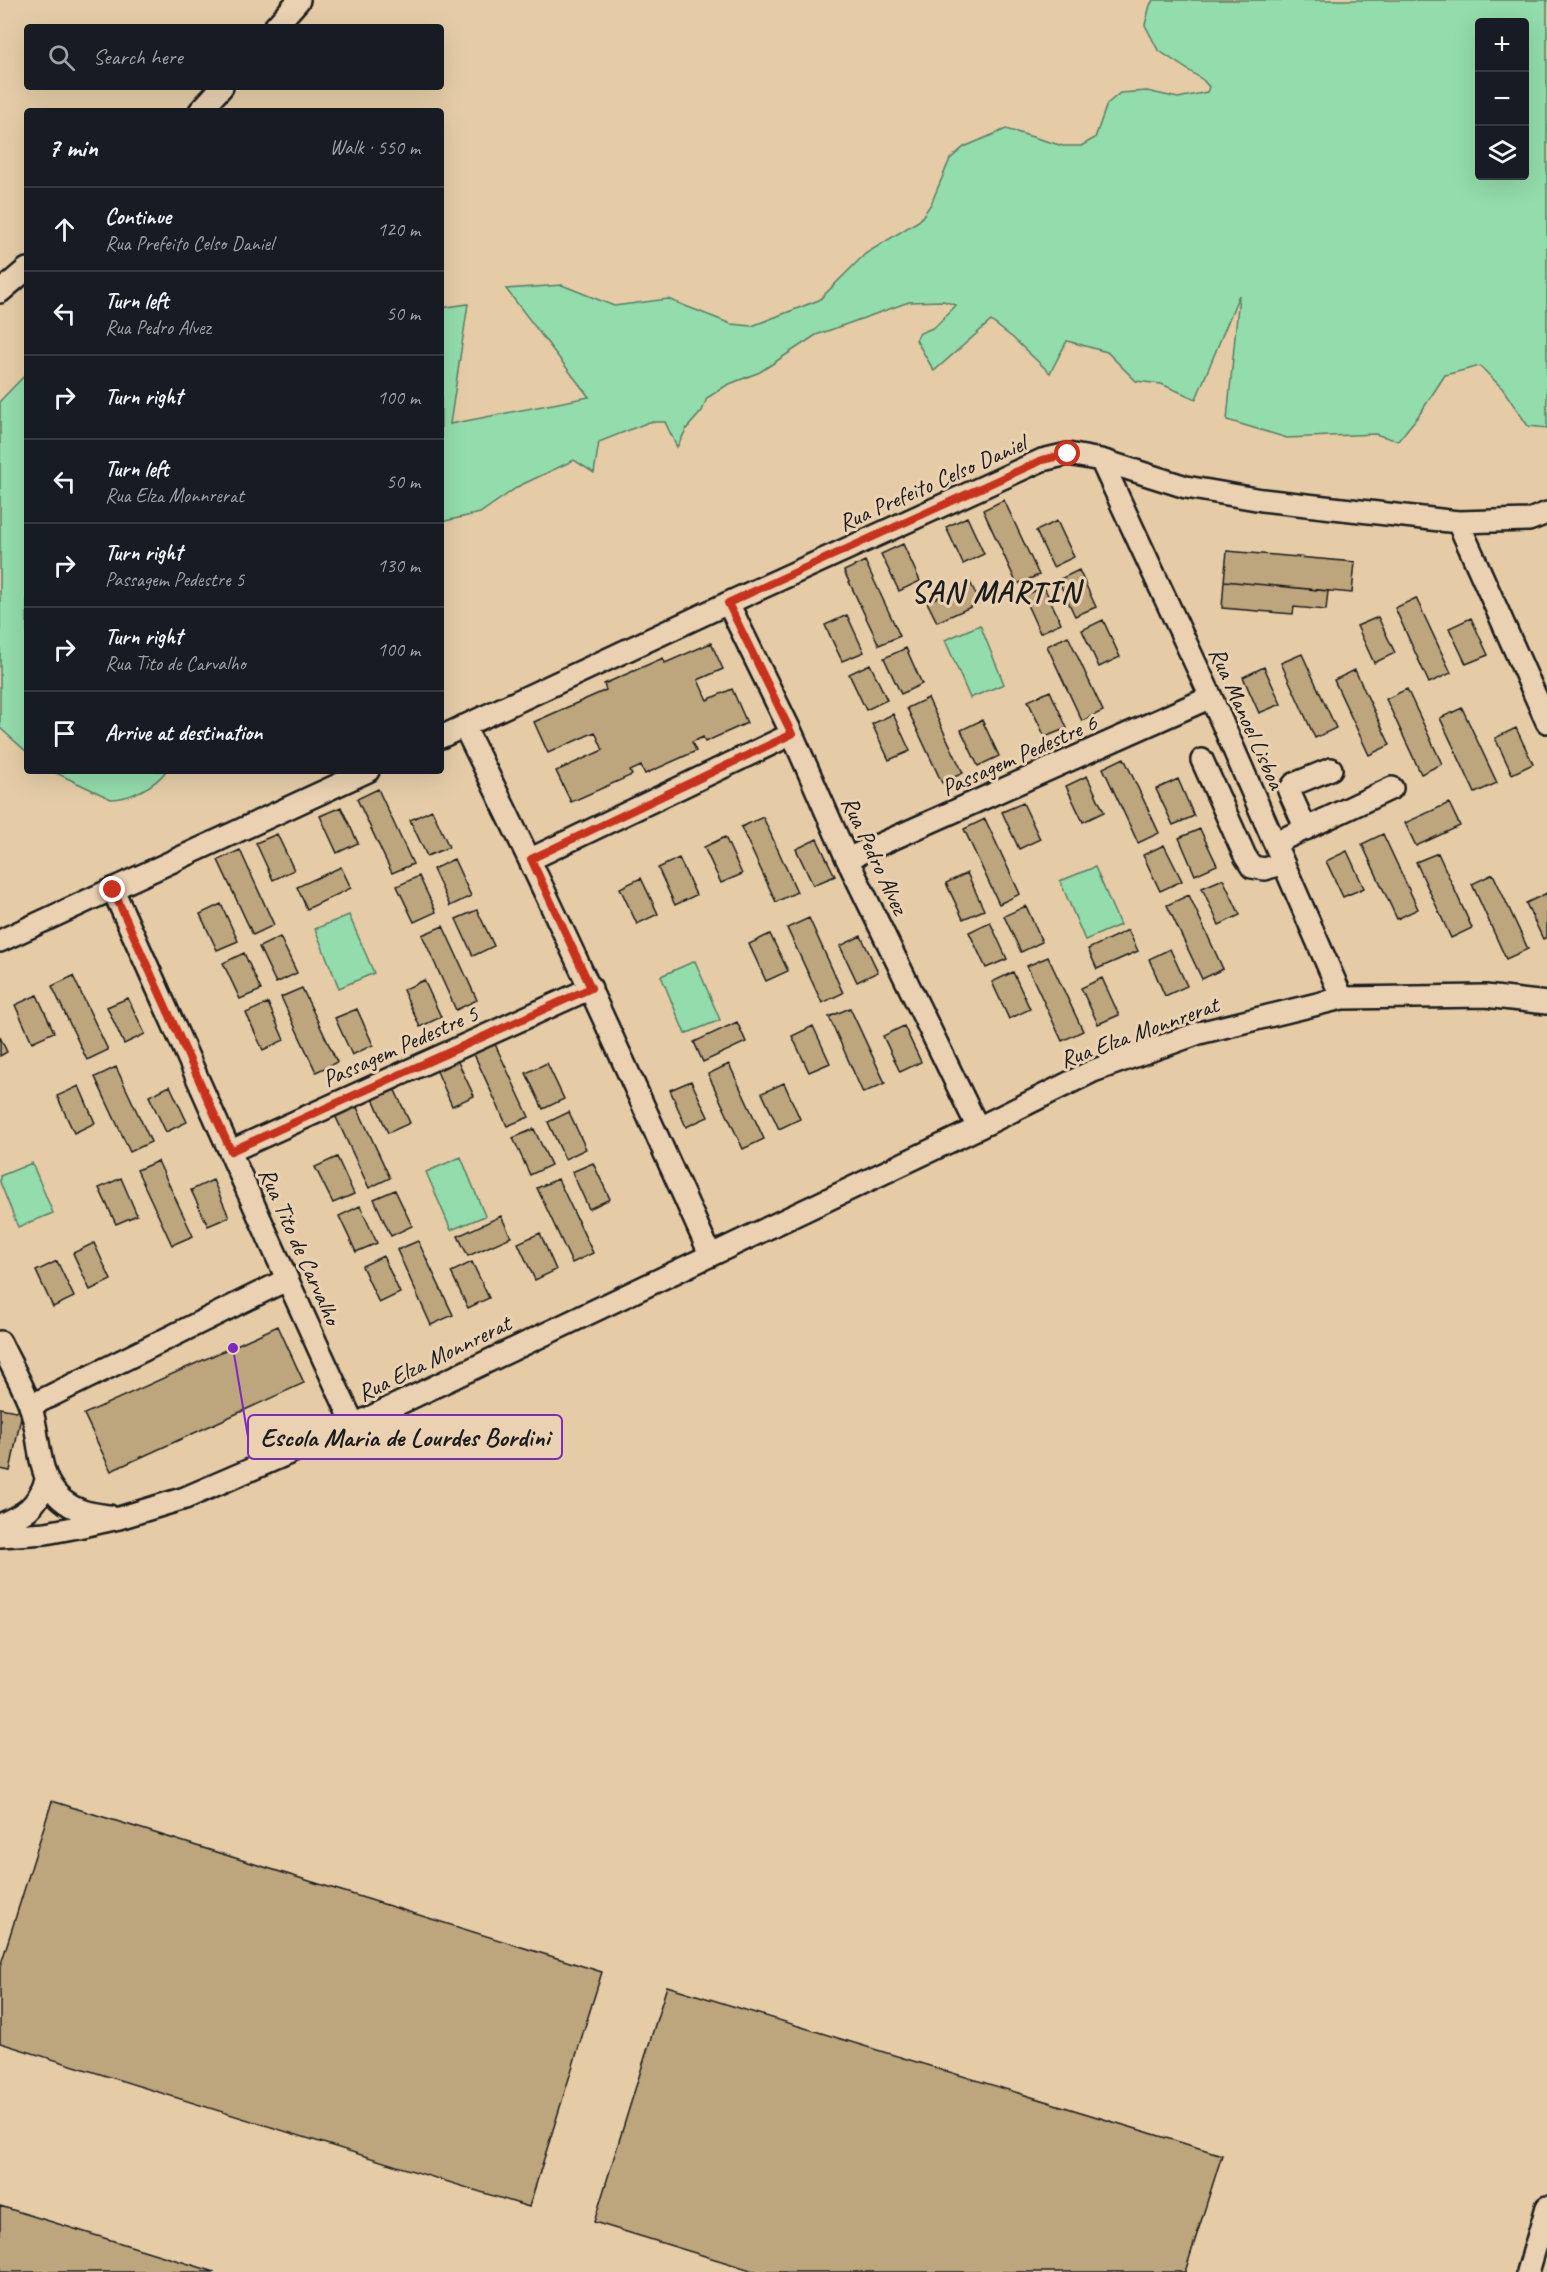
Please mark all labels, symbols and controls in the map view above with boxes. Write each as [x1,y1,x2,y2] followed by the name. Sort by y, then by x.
[1475,18,1529,180] map controls
[1475,18,1529,72] button: +
[24,24,444,90] search box
[45,41,78,74] icon: search
[93,43,183,71] text: Search here
[1475,72,1529,126] button: −
[1475,126,1529,180] button: layers
[48,131,98,164] text: 7 min
[330,135,420,160] text: Walk · 550 m
[105,203,171,231] text: Continue
[48,213,81,246] icon: ahead
[377,217,420,242] text: 120 m
[105,231,273,256] text: Rua Prefeito Celso Daniel
[105,287,169,315] text: Turn left
[48,297,81,330] icon: left
[386,301,420,326] text: 50 m
[105,315,211,340] text: Rua Pedro Alvez
[48,381,81,414] icon: right
[105,383,182,411] text: Turn right
[377,385,420,410] text: 100 m
[834,427,1034,538] street label: Rua Prefeito Celso Daniel
[1054,440,1080,466] route start
[105,455,169,483] text: Turn left
[48,465,81,498] icon: left
[386,469,420,494] text: 50 m
[105,483,244,508] text: Rua Elza Monnrerat
[105,539,182,567] text: Turn right
[48,549,81,582] icon: right
[377,553,420,578] text: 130 m
[105,567,244,592] text: Passagem Pedestre 5
[911,573,1085,611] district label: SAN MARTIN
[105,623,182,651] text: Turn right
[48,633,81,666] icon: right
[377,637,420,662] text: 100 m
[1202,642,1292,795] street label: Rua Manoel Lisboa
[105,651,246,676] text: Rua Tito de Carvalho
[937,707,1103,803] street label: Passagem Pedestre 6
[48,717,81,750] icon: arrive
[105,719,262,747] text: Arrive at destination
[835,791,916,921] street label: Rua Pedro Alvez
[99,876,125,902] route end
[1056,989,1224,1075] street label: Rua Elza Monnrerat
[318,998,484,1094] street label: Passagem Pedestre 5
[252,1163,349,1331] street label: Rua Tito de Carvalho
[353,1307,517,1408] street label: Rua Elza Monnrerat
[248,1415,562,1459] callout: Escola Maria de Lourdes Bordini
[260,1421,553,1454] text: Escola Maria de Lourdes Bordini

